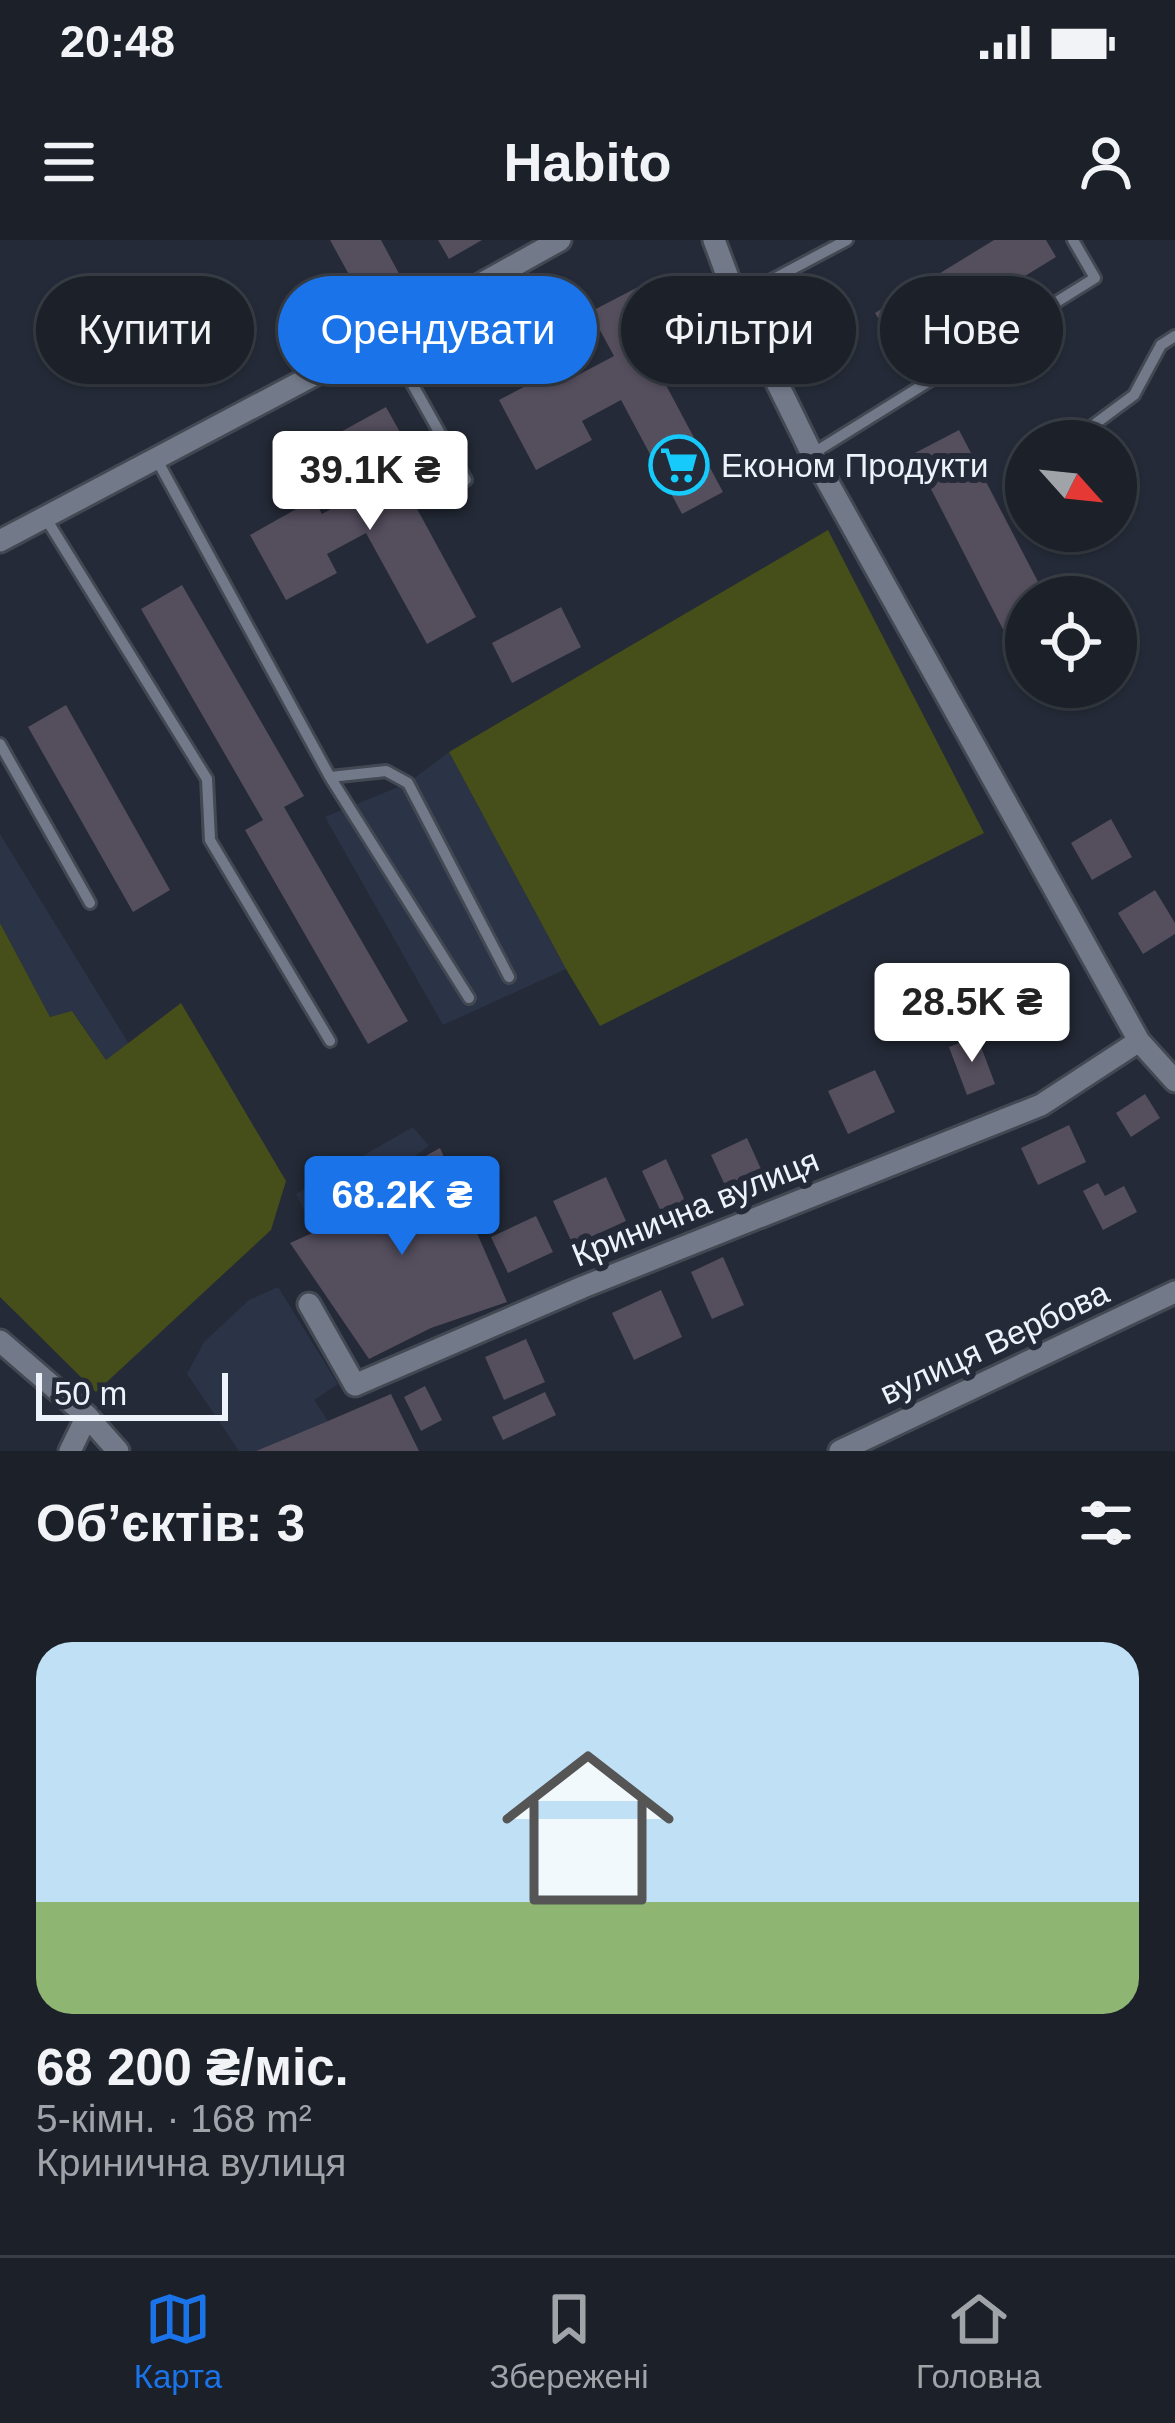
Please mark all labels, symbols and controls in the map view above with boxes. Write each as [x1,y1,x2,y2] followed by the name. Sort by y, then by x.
[60,16,175,67] text: 20:48
[36,129,102,195] icon: menu
[1073,129,1139,195] icon: person
[504,132,672,192] text: Habito
[36,276,254,384] chip: Купити
[278,276,597,384] chip: Орендувати
[621,276,856,384] chip: Фільтри
[880,276,1063,384] chip: Нове
[1005,420,1137,552] north arrow
[1005,420,1137,708] map controls
[259,431,481,533] pin: 39.1K ₴
[648,434,710,496] supermarket icon: Економ Продукти
[721,447,988,484] place label: Економ Продукти
[300,448,440,491] text: 39.1K ₴
[1005,576,1137,708] button: locate
[861,963,1083,1065] pin: 28.5K ₴
[902,980,1042,1023] text: 28.5K ₴
[566,1141,824,1274] street label: Кринична вулиця
[291,1156,513,1258] pin: 68.2K ₴
[332,1173,472,1216] text: 68.2K ₴
[874,1273,1115,1412] street label: вулиця Вербова
[36,1367,228,1420] scale bar
[54,1375,127,1412] text: 50 m
[1073,1490,1139,1556] icon: filters
[36,1495,305,1552] text: Об’єктів: 3
[480,1720,696,1936] icon: home
[36,2039,349,2096] text: 68 200 ₴/міс.
[36,2097,312,2140] text: 5-кімн. · 168 m²
[36,2141,346,2184] text: Кринична вулиця
[134,2286,222,2396] tab: Карта
[489,2286,649,2396] tab: Збережені
[916,2286,1041,2396] tab: Головна

